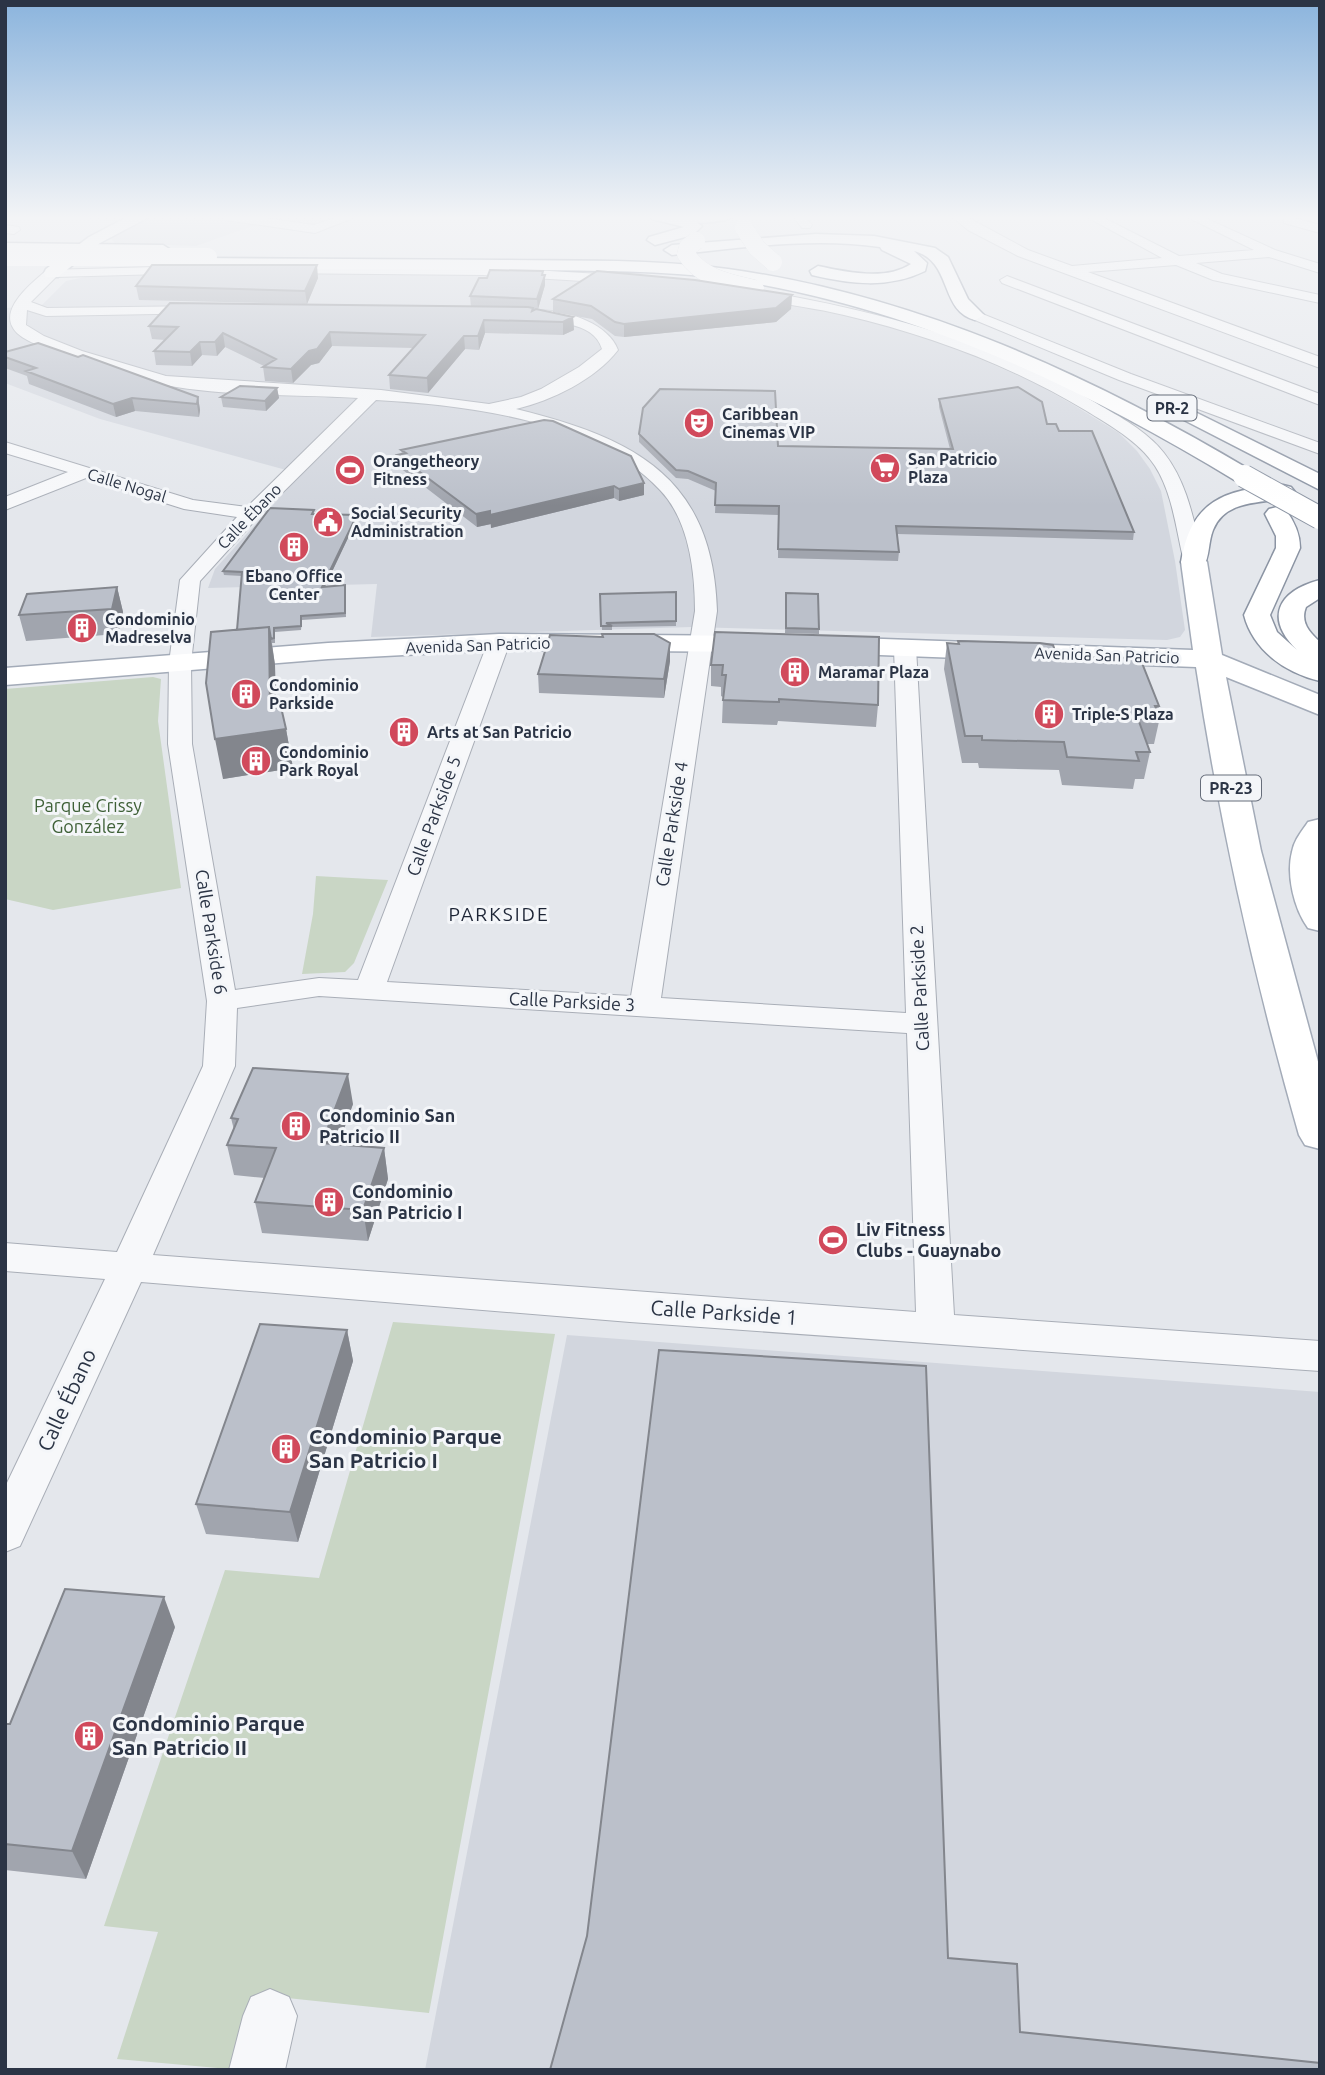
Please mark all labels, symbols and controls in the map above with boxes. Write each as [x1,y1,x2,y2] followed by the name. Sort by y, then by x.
[1148,396,1196,420] road number: PR-2
[722,405,815,441] place label: Caribbean Cinemas VIP
[682,406,716,440] theatre icon: Caribbean Cinemas VIP
[908,450,997,486] place label: San Patricio Plaza
[868,451,902,485] supermarket icon: San Patricio Plaza
[373,452,480,488] place label: Orangetheory Fitness
[333,453,367,487] sports icon: Orangetheory Fitness
[85,465,169,505] street label: Calle Nogal
[212,478,285,552] street label: Calle Ébano
[351,504,464,540] place label: Social Security Administration
[311,505,345,539] public building icon: Social Security Administration
[277,530,311,564] building icon: Ebano Office Center
[245,567,343,603] place label: Ebano Office Center
[105,610,195,646] place label: Condominio Madreselva
[65,611,99,645] building icon: Condominio Madreselva
[405,633,551,657] street label: Avenida San Patricio
[1034,643,1180,667] street label: Avenida San Patricio
[778,655,812,689] building icon: Maramar Plaza
[818,663,929,681] place label: Maramar Plaza
[269,676,359,712] place label: Condominio Parkside
[229,677,263,711] building icon: Condominio Parkside
[1032,697,1066,731] building icon: Triple-S Plaza
[1072,705,1174,723] place label: Triple-S Plaza
[387,715,421,749] building icon: Arts at San Patricio
[427,723,572,741] place label: Arts at San Patricio
[279,743,369,779] place label: Condominio Park Royal
[239,744,273,778] building icon: Condominio Park Royal
[402,753,464,879] street label: Calle Parkside 5
[651,760,691,888] street label: Calle Parkside 4
[1201,776,1261,800] road number: PR-23
[34,795,142,836] park label: Parque Crissy González
[192,868,232,996] street label: Calle Parkside 6
[448,903,550,925] district label: PARKSIDE
[906,924,932,1052] street label: Calle Parkside 2
[508,988,636,1014] street label: Calle Parkside 3
[319,1105,455,1146] place label: Condominio San Patricio II
[279,1109,313,1143] building icon: Condominio San Patricio II
[352,1181,462,1222] place label: Condominio San Patricio I
[312,1185,346,1219] building icon: Condominio San Patricio I
[856,1219,1001,1260] place label: Liv Fitness Clubs - Guaynabo
[816,1223,850,1257] sports icon: Liv Fitness Clubs - Guaynabo
[650,1295,799,1329] street label: Calle Parkside 1
[32,1345,100,1455] street label: Calle Ébano
[309,1424,502,1472] place label: Condominio Parque San Patricio I
[269,1432,303,1466] building icon: Condominio Parque San Patricio I
[112,1711,305,1759] place label: Condominio Parque San Patricio II
[72,1719,106,1753] building icon: Condominio Parque San Patricio II

